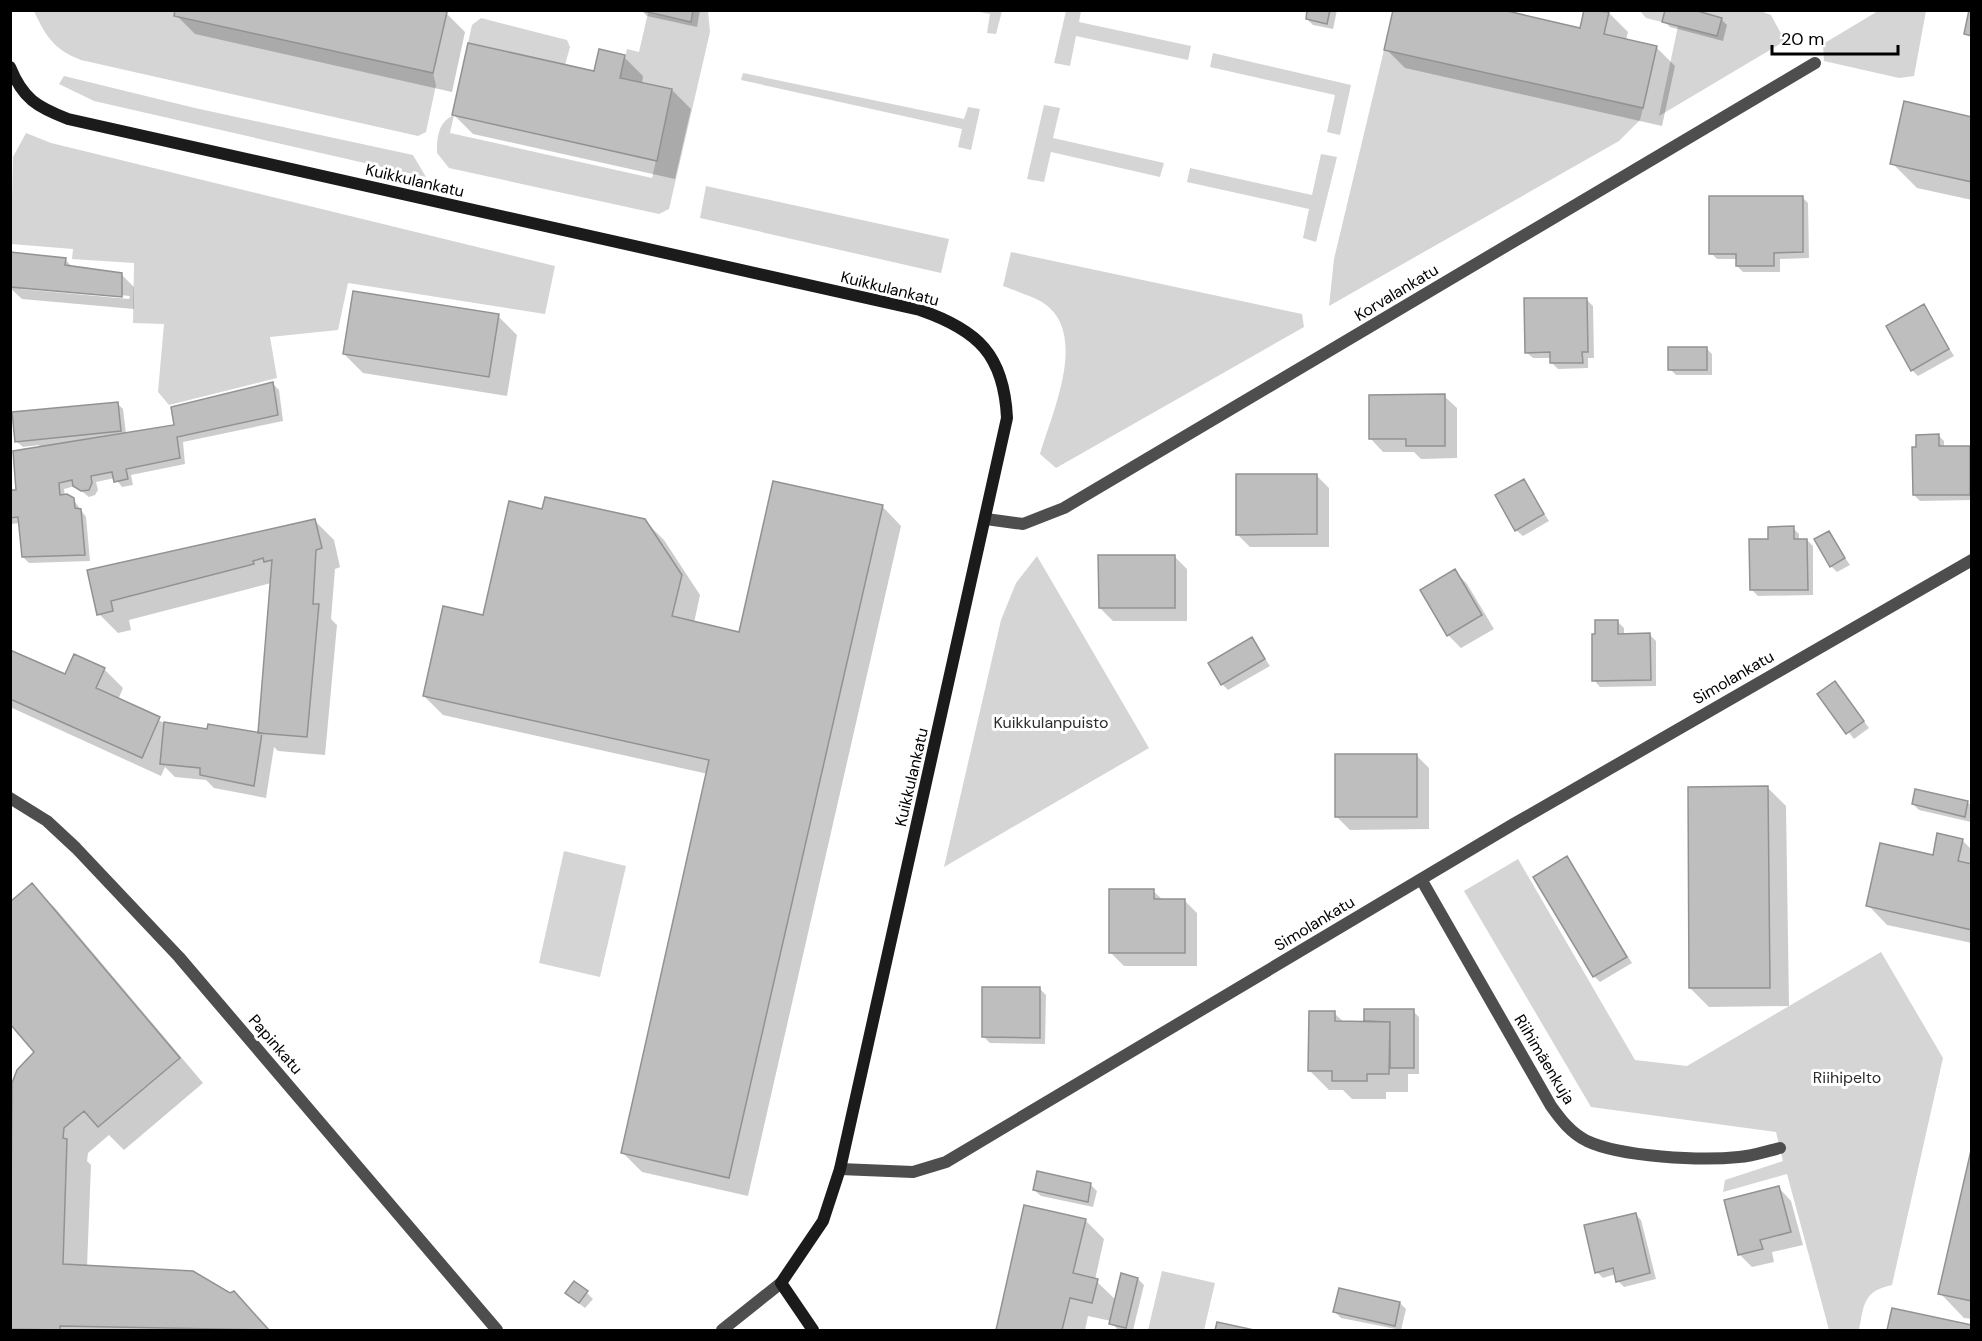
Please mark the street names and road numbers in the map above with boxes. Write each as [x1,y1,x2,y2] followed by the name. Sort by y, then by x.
[363,159,466,202] street label: Kuikkulankatu
[1350,259,1442,326] street label: Korvalankatu
[838,266,941,311] street label: Kuikkulankatu
[1689,646,1778,709] street label: Simolankatu
[890,726,933,829] street label: Kuikkulankatu
[1270,891,1358,956] street label: Simolankatu
[244,1010,307,1079] street label: Papinkatu
[1509,1010,1580,1108] street label: Riihimäenkuja

